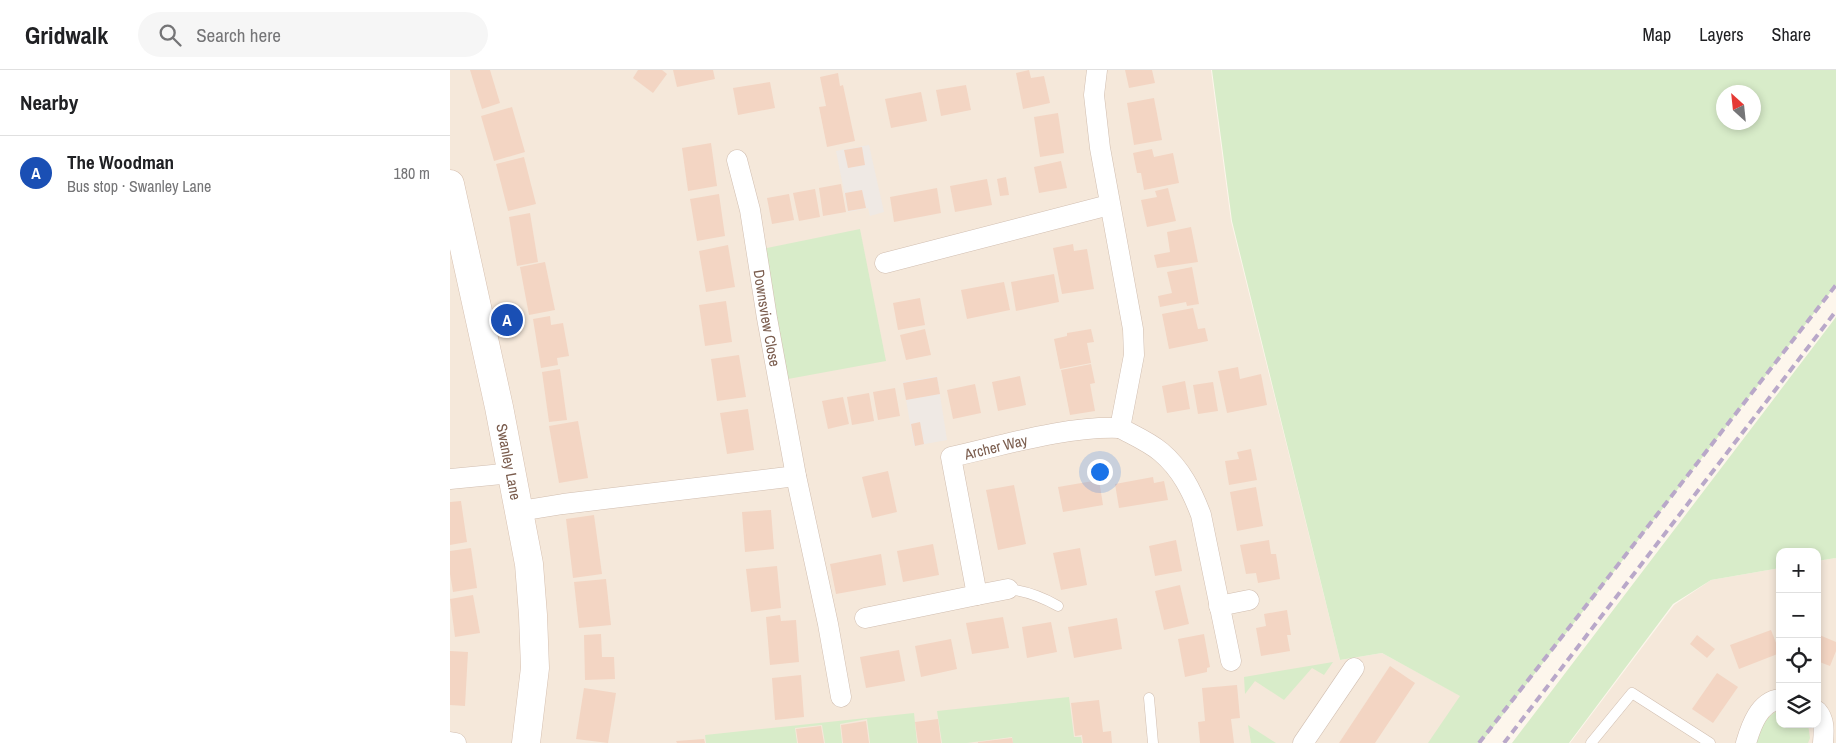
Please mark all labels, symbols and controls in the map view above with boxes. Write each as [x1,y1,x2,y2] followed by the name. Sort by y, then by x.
[138,12,488,57] search box
[25,19,108,51] text: Gridwalk
[156,21,184,49] icon: search
[196,22,281,48] text: Search here
[1643,22,1671,47] text: Map
[1699,22,1744,47] text: Layers
[1772,22,1811,47] text: Share
[1716,85,1761,130] north arrow
[20,88,78,117] text: Nearby
[67,149,174,175] text: The Woodman
[31,162,41,184] text: A
[394,162,430,184] text: 180 m
[67,175,211,197] text: Bus stop · Swanley Lane
[749,268,786,368] street label: Downsview Close
[491,301,523,339] pin: A
[492,422,527,502] street label: Swanley Lane
[961,429,1030,464] street label: Archer Way
[1087,459,1113,485] your location
[1776,548,1821,728] map controls
[1776,548,1821,593] button: +
[1776,593,1821,638] button: −
[1776,638,1821,683] button: locate
[1776,683,1821,728] button: layers

